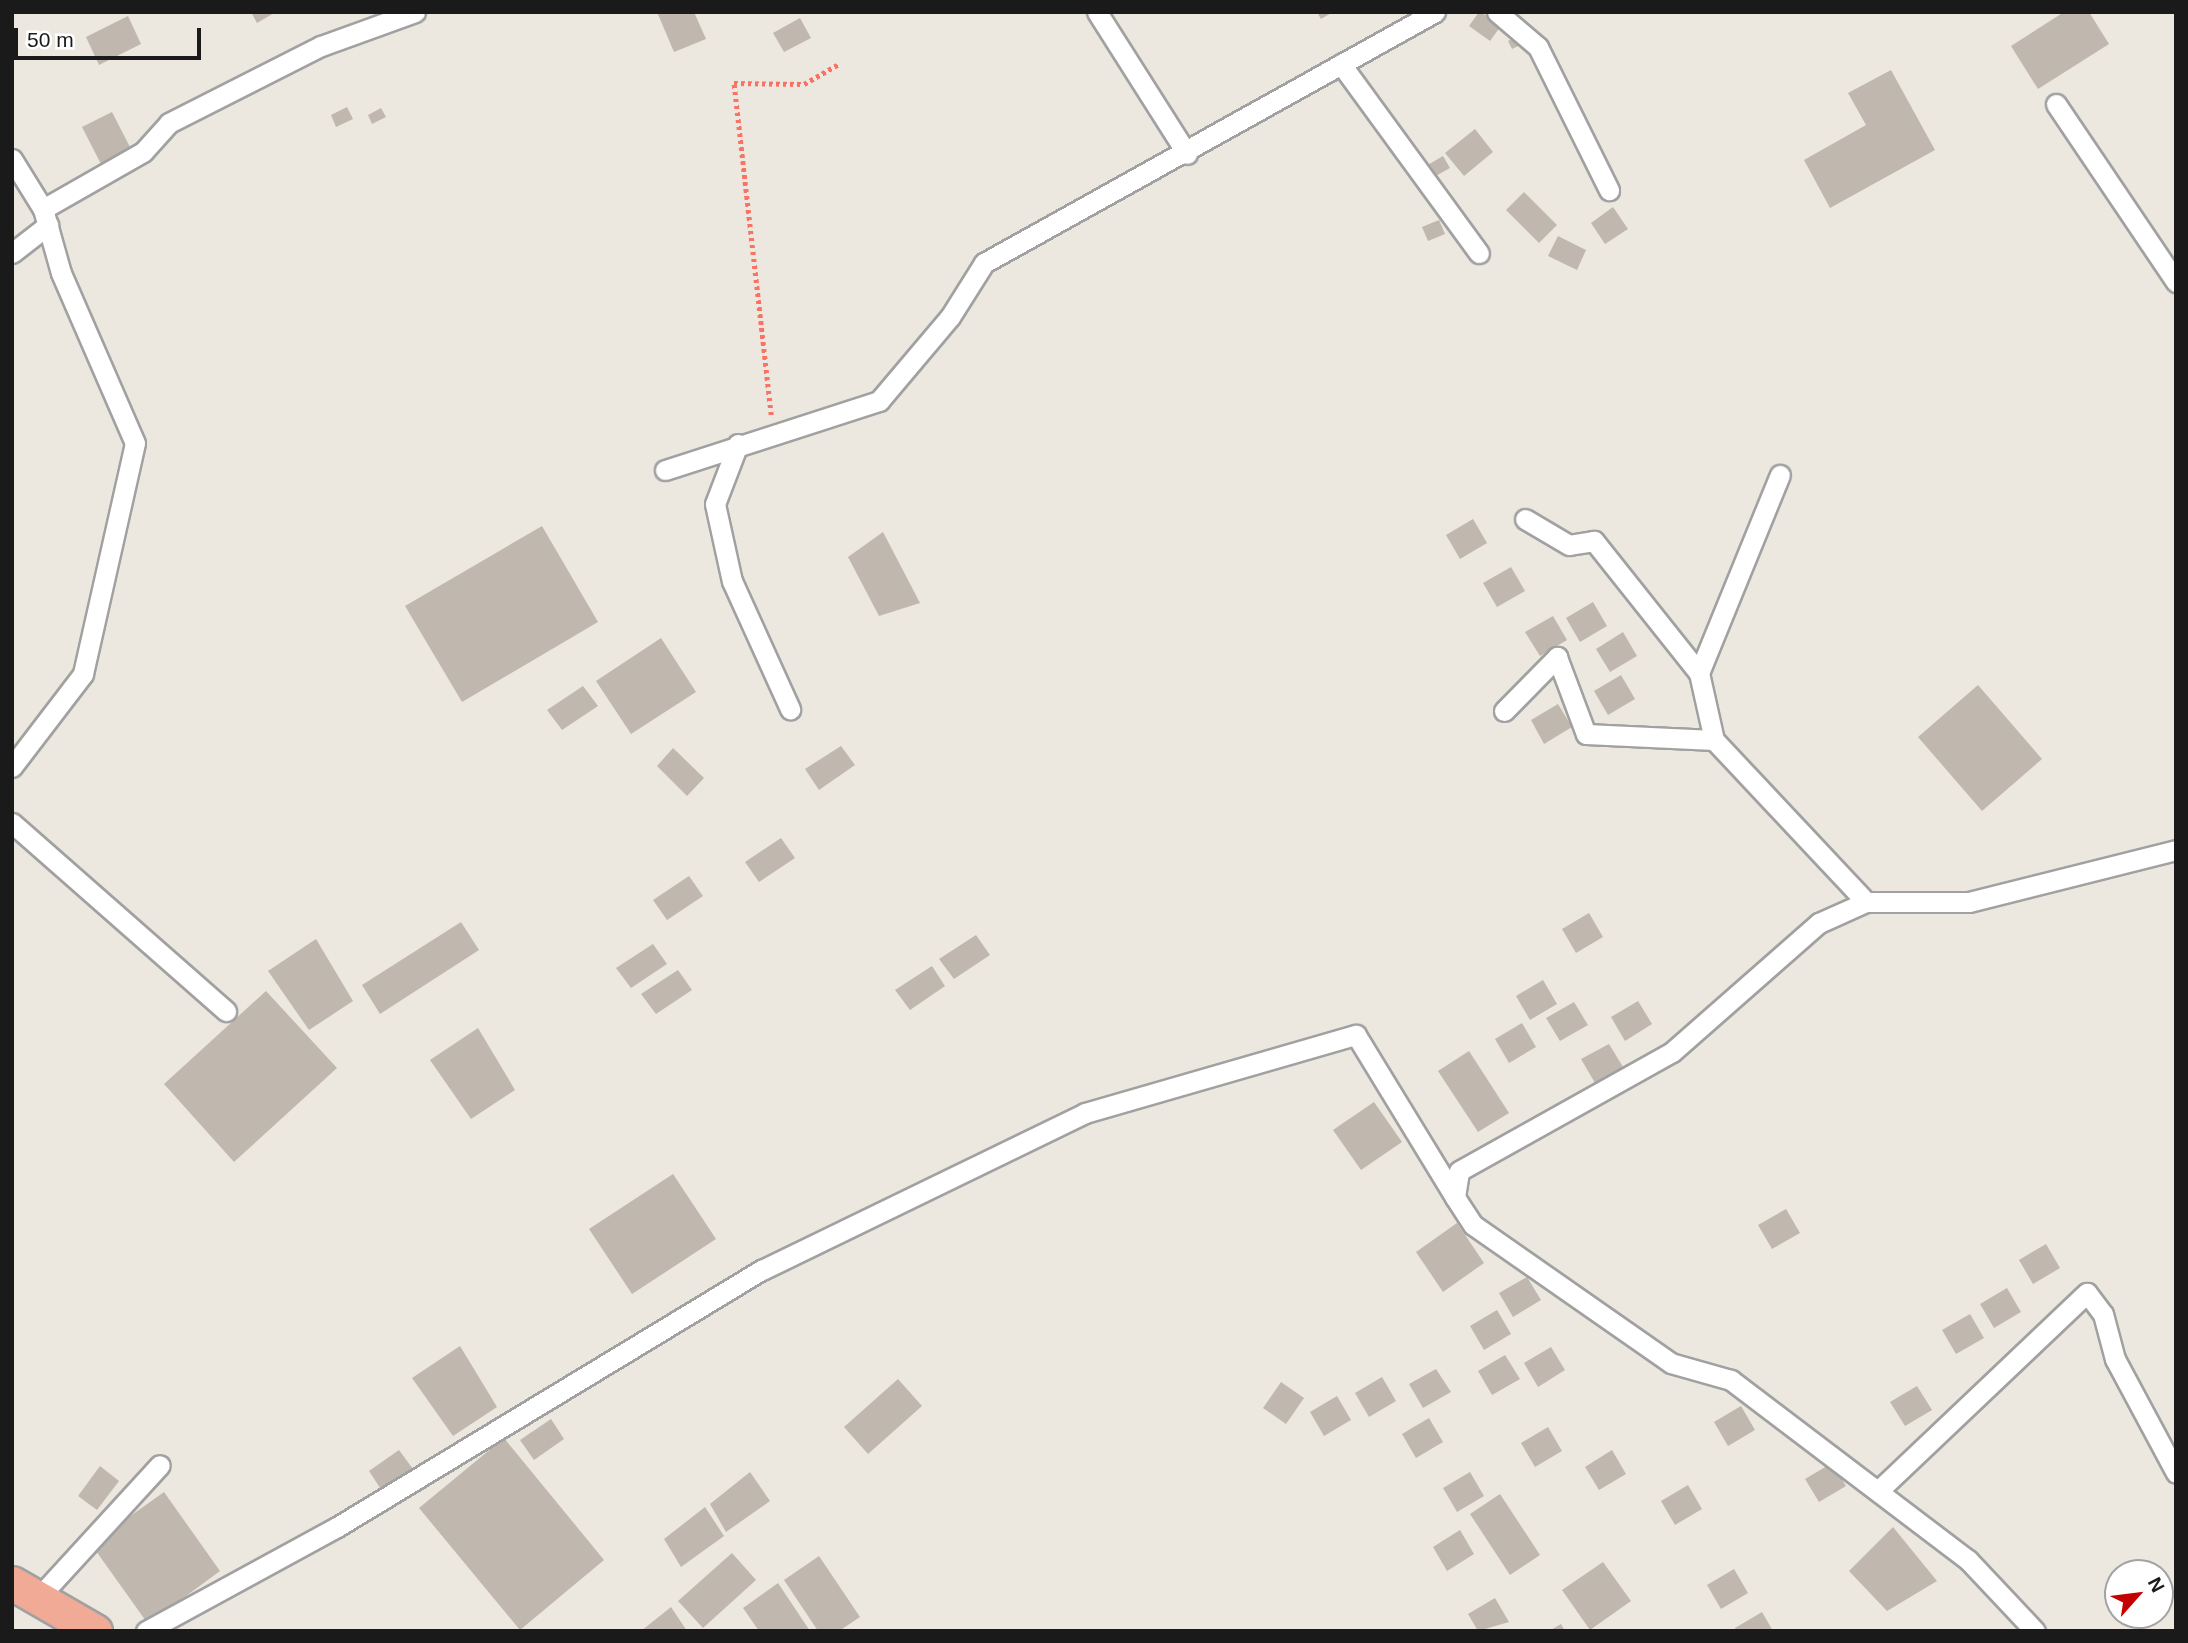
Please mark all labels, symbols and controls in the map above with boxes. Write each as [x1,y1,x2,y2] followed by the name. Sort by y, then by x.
[18,14,205,58] scale bar
[27,28,74,51] text: 50 m
[2104,1559,2174,1629] north arrow
[2144,1574,2169,1596] text: N

